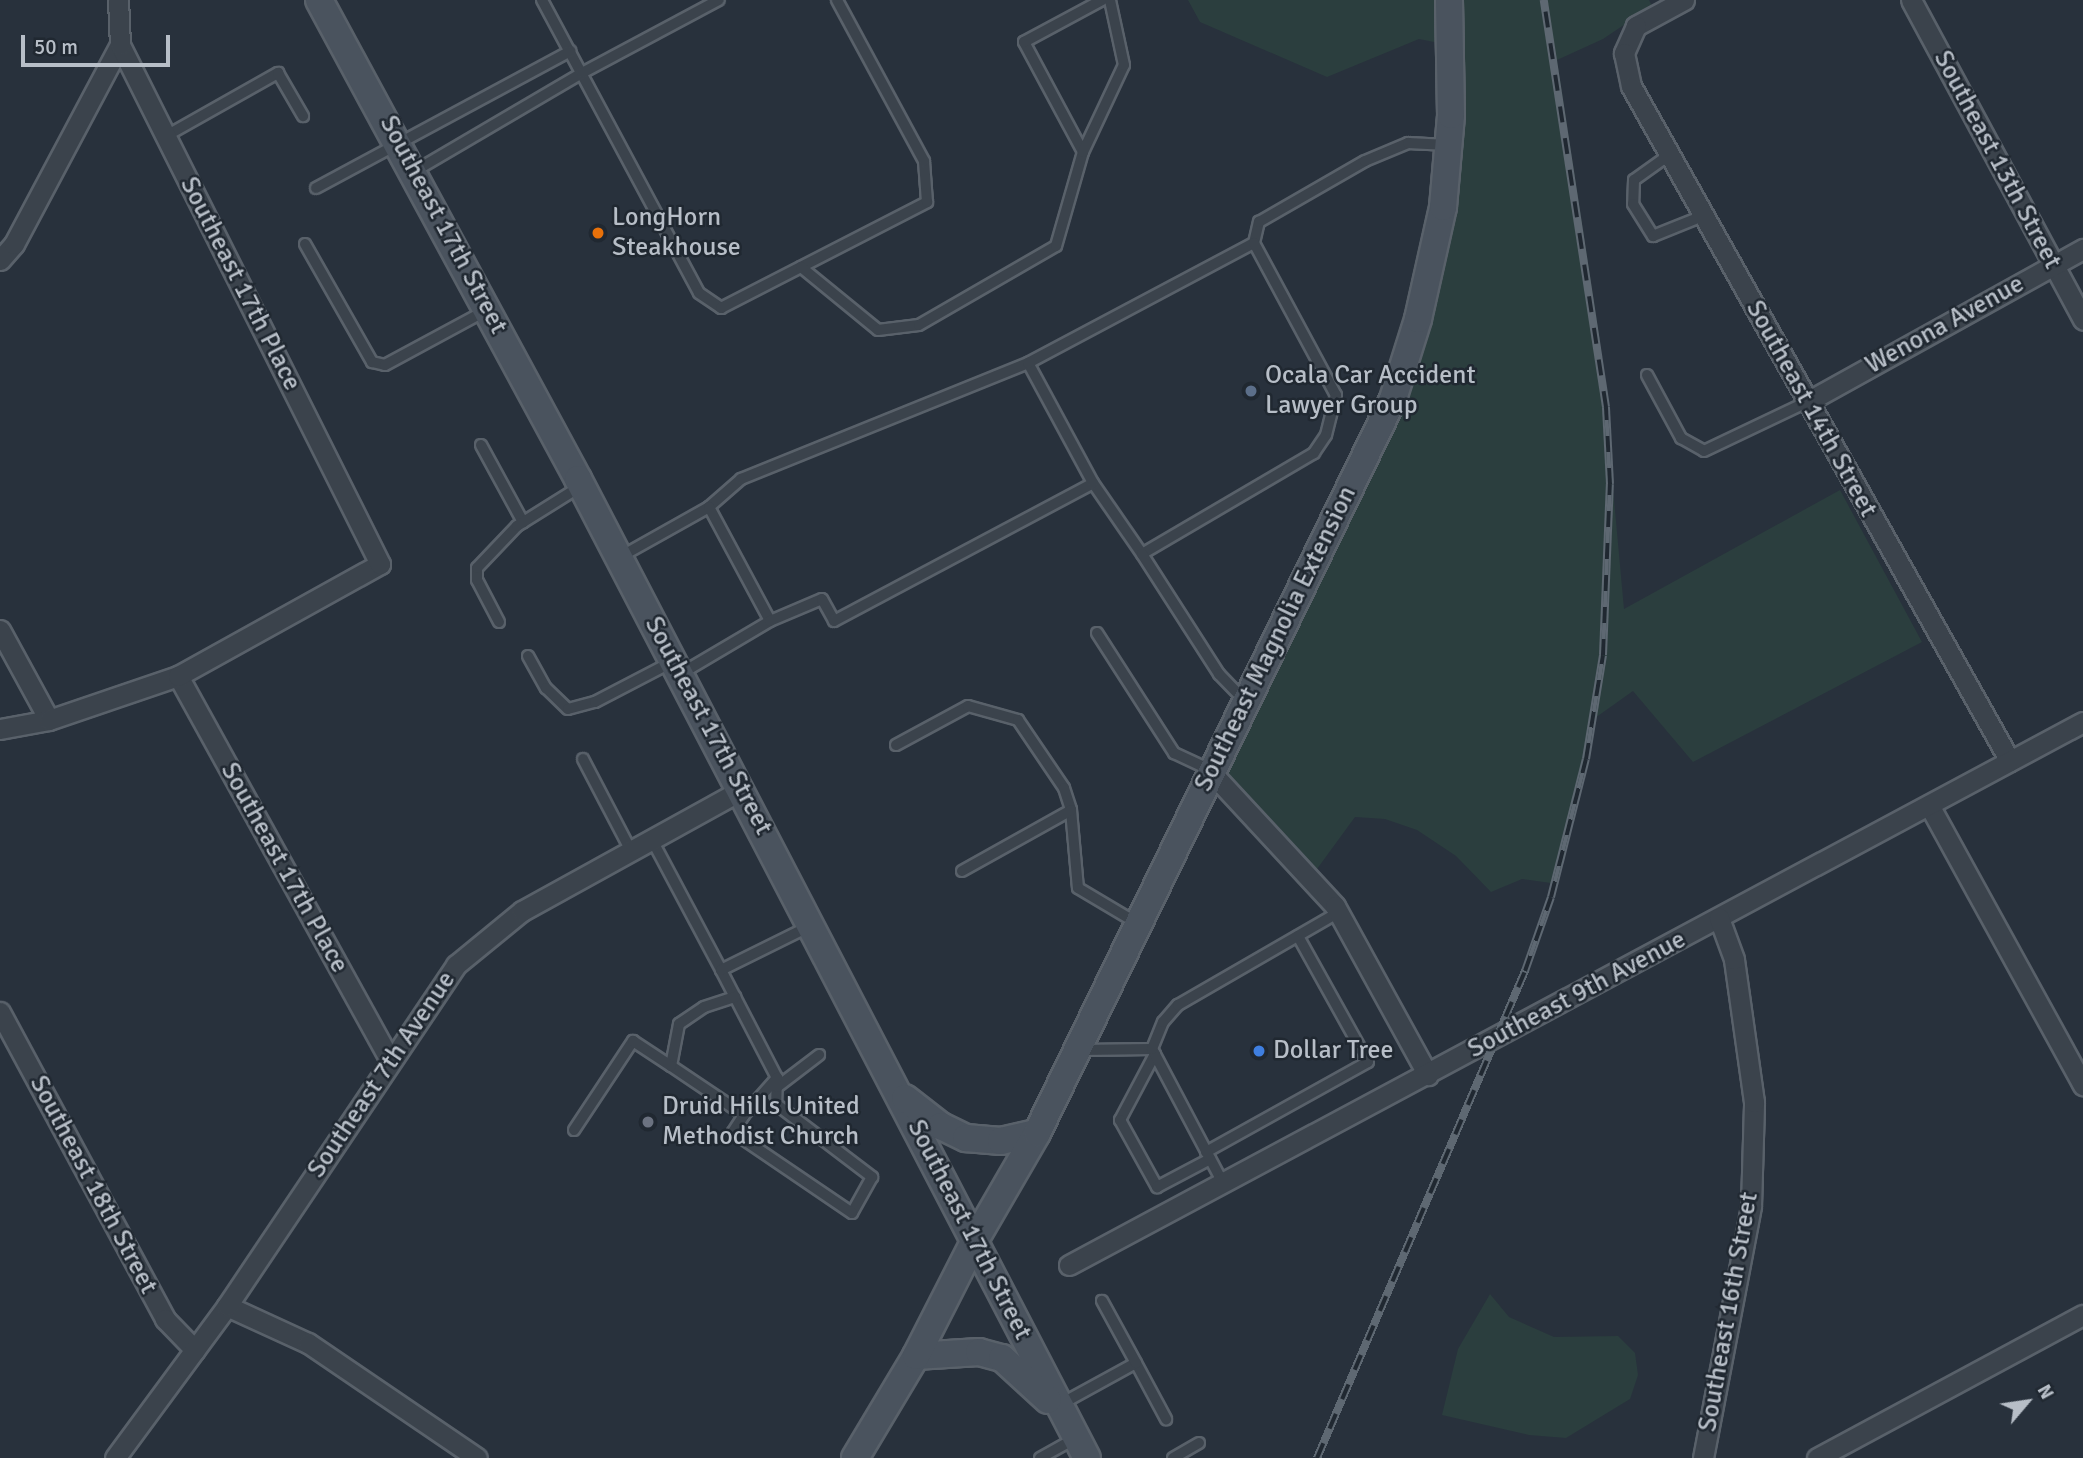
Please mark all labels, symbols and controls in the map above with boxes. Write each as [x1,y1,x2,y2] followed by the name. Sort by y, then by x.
[24,21,173,65] scale bar
[34,34,78,60] text: 50 m
[1926,46,2068,274] street label: Southeast 13th Street
[372,111,514,339] street label: Southeast 17th Street
[173,172,307,396] street label: Southeast 17th Place
[612,202,741,264] place label: LongHorn Steakhouse
[590,225,606,241] marker: LongHorn Steakhouse
[1860,269,2030,381] street label: Wenona Avenue
[1739,295,1883,523] street label: Southeast 14th Street
[1265,360,1476,422] place label: Ocala Car Accident Lawyer Group
[1243,383,1259,399] marker: Ocala Car Accident Lawyer Group
[1188,481,1364,797] street label: Southeast Magnolia Extension
[637,612,779,840] street label: Southeast 17th Street
[213,757,355,979] street label: Southeast 17th Place
[1463,924,1691,1066] street label: Southeast 9th Avenue
[301,966,463,1184] street label: Southeast 7th Avenue
[1273,1035,1394,1067] place label: Dollar Tree
[1251,1043,1267,1059] marker: Dollar Tree
[22,1071,164,1299] street label: Southeast 18th Street
[662,1091,860,1152] place label: Druid Hills United Methodist Church
[640,1114,656,1130] marker: Druid Hills United Methodist Church
[900,1115,1038,1345] street label: Southeast 17th Street
[1693,1190,1765,1434] street label: Southeast 16th Street
[1992,1367,2062,1437] north arrow
[2032,1380,2059,1403] text: N

